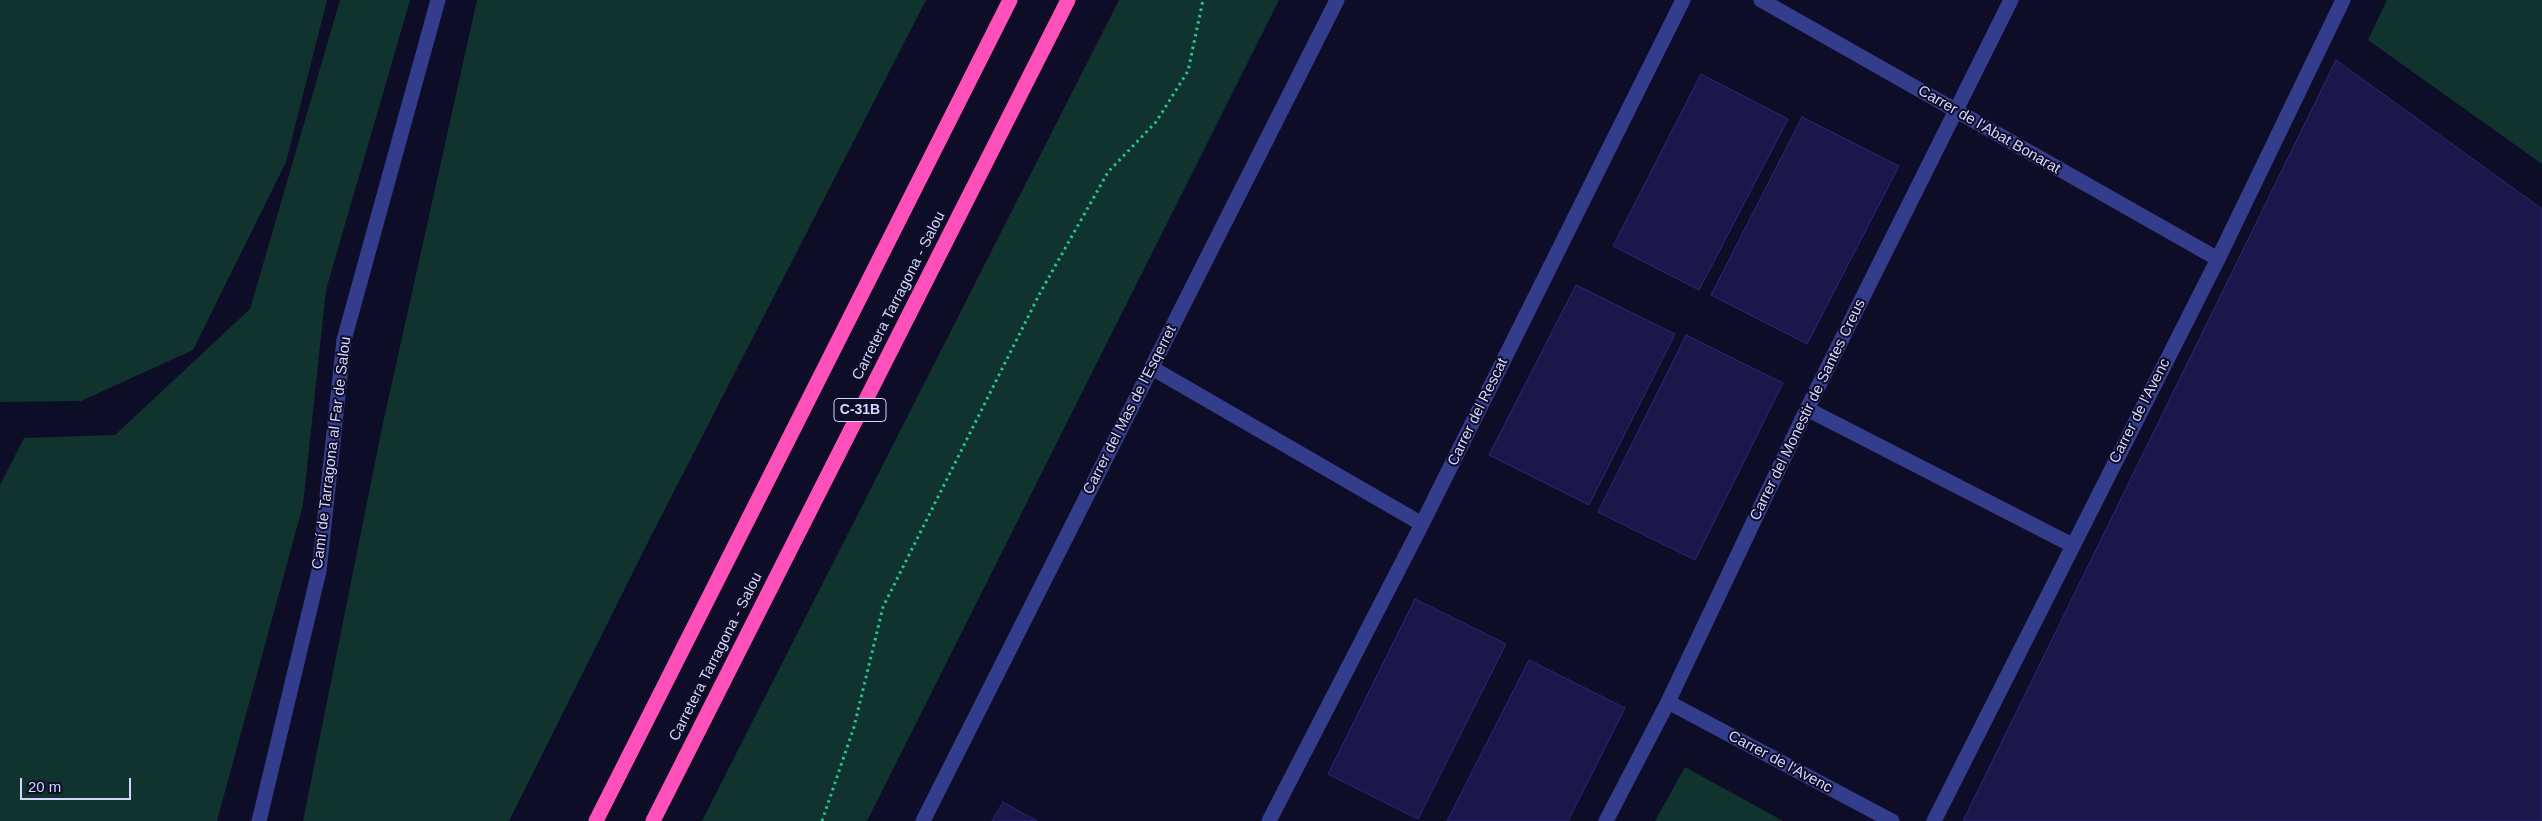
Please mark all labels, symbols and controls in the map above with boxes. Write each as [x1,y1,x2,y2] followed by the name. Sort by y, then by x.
[1915,82,2063,178] street label: Carrer de l'Abat Bonarat
[849,209,949,383] street label: Carretera Tarragona - Salou
[1746,296,1870,524] street label: Carrer del Monestir de Santes Creus
[1080,323,1180,497] street label: Carrer del Mas de l'Esqerret
[309,336,355,570] street label: Camí de Tarragona al Far de Salou
[1444,355,1512,469] street label: Carrer del Rescat
[2106,356,2174,466] street label: Carrer de l'Avenc
[834,398,886,422] road number: C-31B
[666,570,766,744] street label: Carretera Tarragona - Salou
[1725,727,1835,797] street label: Carrer de l'Avenc
[22,768,134,800] scale bar
[28,778,61,795] text: 20 m

